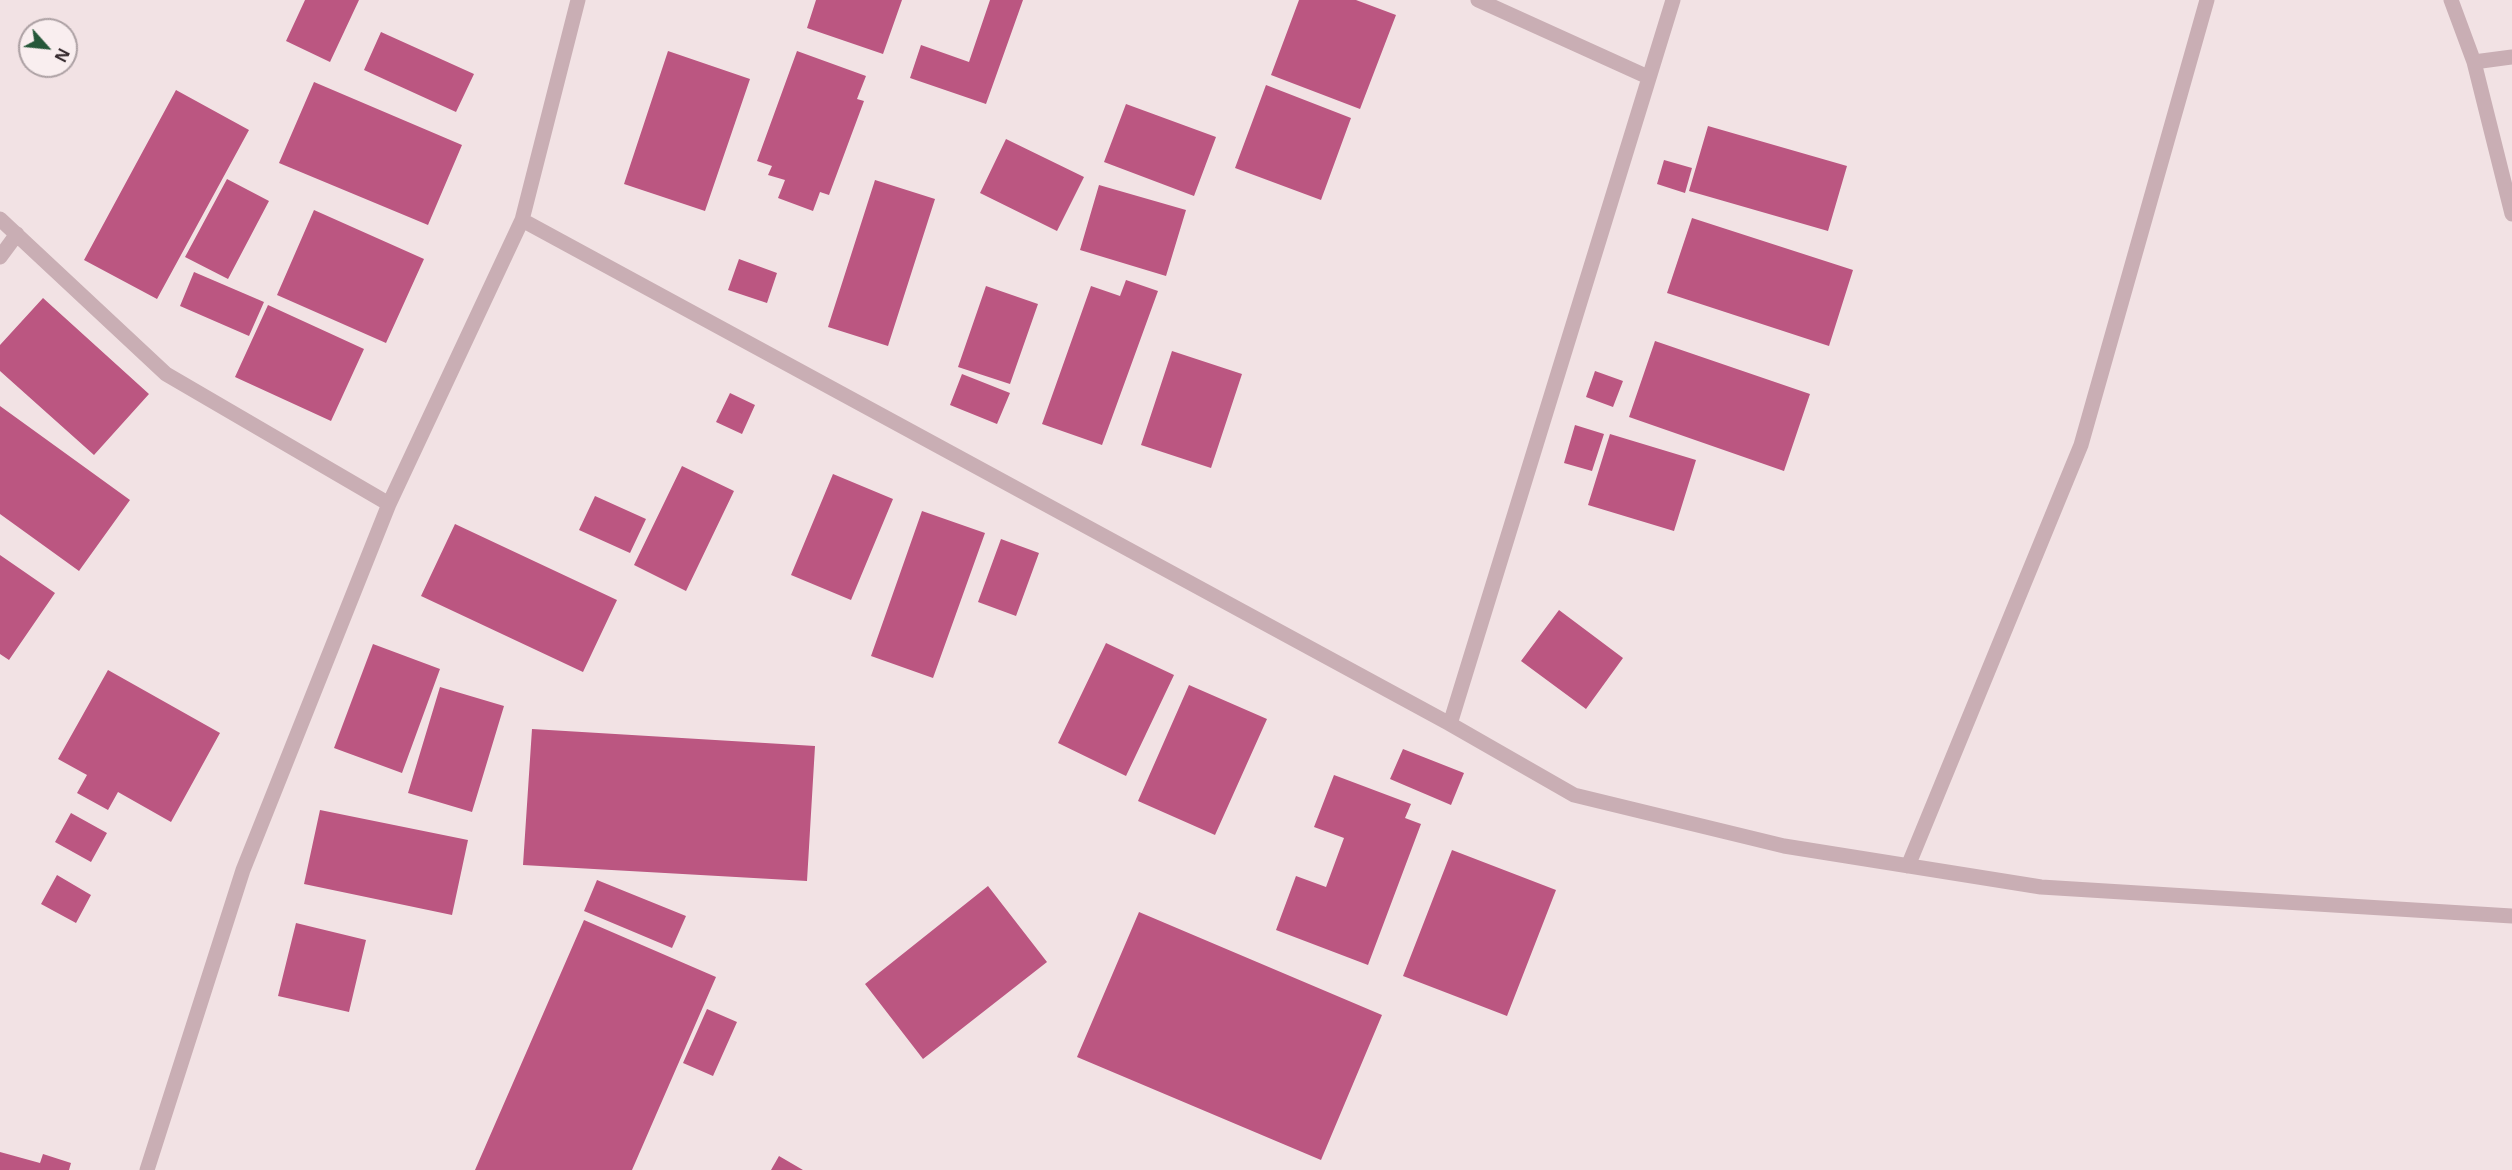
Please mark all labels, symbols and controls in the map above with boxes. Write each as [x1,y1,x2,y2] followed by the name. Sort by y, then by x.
[18,18,78,78] north arrow
[50,44,75,66] text: N

